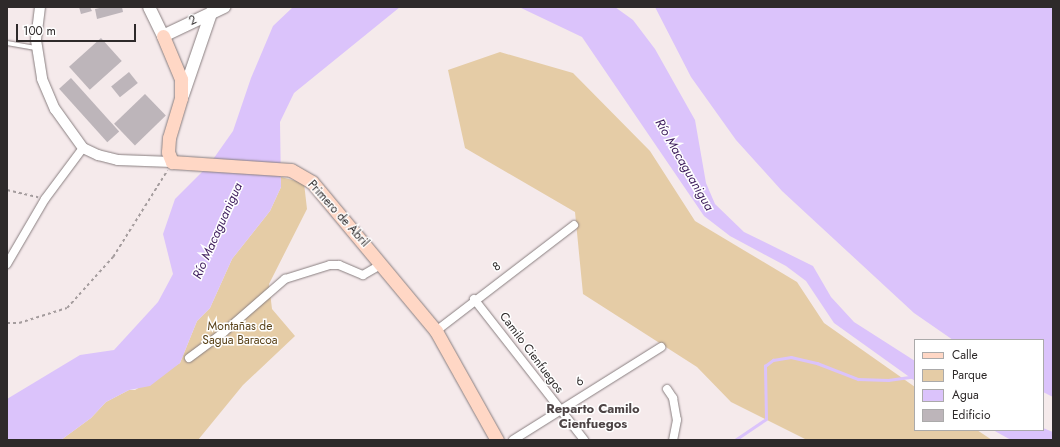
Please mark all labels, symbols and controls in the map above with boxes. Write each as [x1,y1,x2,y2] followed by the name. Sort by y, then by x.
[187,13,199,29] street label: 2
[18,16,138,42] scale bar
[23,22,56,40] text: 100 m
[651,116,717,214] water label: Río Macaguanigua
[304,178,372,250] street label: Primero de Abril
[190,180,246,282] water label: Río Macaguanigua
[490,259,504,275] street label: 8
[496,310,566,396] street label: Camilo Cienfuegos
[202,320,278,348] park label: Montañas de Sagua Baracoa
[914,339,1044,431] legend
[952,346,978,364] text: Calle
[952,366,987,384] text: Parque
[573,374,587,390] street label: 6
[952,386,979,404] text: Agua
[546,402,640,433] district label: Reparto Camilo Cienfuegos
[952,406,991,424] text: Edificio

